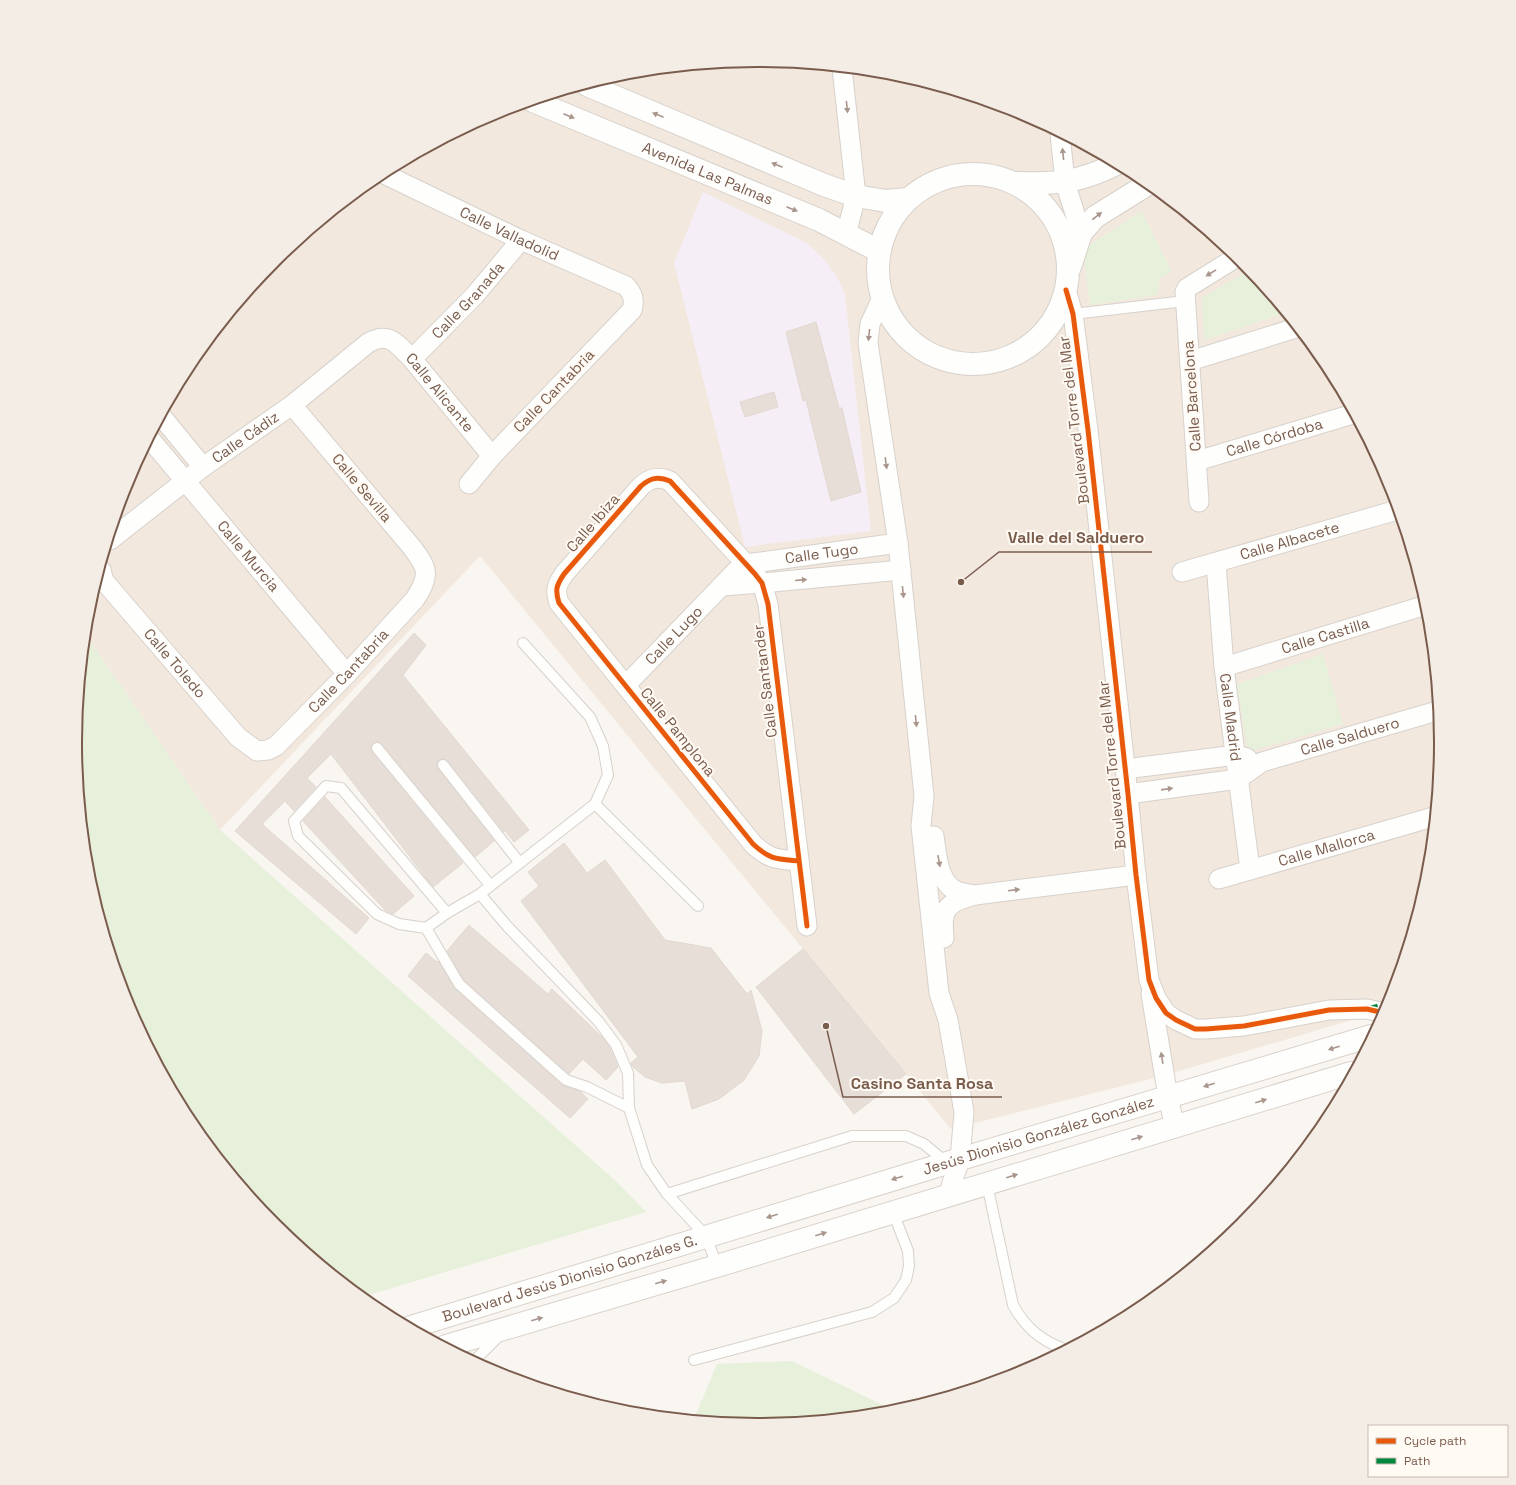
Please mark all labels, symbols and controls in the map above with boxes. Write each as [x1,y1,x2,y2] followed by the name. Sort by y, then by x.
[843,101,850,113] one-way arrow
[651,111,663,117] one-way arrow
[564,113,575,119] one-way arrow
[639,137,776,209] street label: Avenida Las Palmas
[1059,148,1066,160] one-way arrow
[771,162,783,168] one-way arrow
[457,202,562,264] street label: Calle Valladolid
[787,206,798,212] one-way arrow
[1092,212,1103,220] one-way arrow
[427,257,508,343] street label: Calle Granada
[1206,269,1216,277] one-way arrow
[866,328,872,341] one-way arrow
[1054,335,1093,505] street label: Boulevard Torre del Mar
[1178,340,1205,452] street label: Calle Barcelona
[509,345,598,436] street label: Calle Cantabria
[402,348,479,436] street label: Calle Alicante
[208,407,282,467] street label: Calle Cádiz
[1224,414,1325,461] street label: Calle Córdoba
[328,449,397,526] street label: Calle Sevilla
[883,457,889,469] one-way arrow
[562,489,624,556] street label: Calle Ibiza
[213,516,284,596] street label: Calle Murcia
[1238,517,1341,564] street label: Calle Albacete
[999,524,1152,552] callout: Valle del Salduero
[1008,527,1144,548] text: Valle del Salduero
[784,539,859,568] street label: Calle Tugo
[795,576,807,583] one-way arrow
[900,586,906,598] one-way arrow
[641,602,706,668] street label: Calle Lugo
[1279,613,1372,658] street label: Calle Castilla
[748,623,781,739] street label: Calle Santander
[140,624,210,702] street label: Calle Toledo
[304,624,393,717] street label: Calle Cantabria
[1216,672,1246,762] street label: Calle Madrid
[1093,680,1130,850] street label: Boulevard Torre del Mar
[637,683,720,780] street label: Calle Pamplona
[1298,712,1402,759] street label: Calle Salduero
[913,715,920,727] one-way arrow
[1161,786,1173,792] one-way arrow
[1276,824,1377,870] street label: Calle Mallorca
[936,855,942,868] one-way arrow
[1008,887,1020,894] one-way arrow
[1327,1045,1339,1051] one-way arrow
[1158,1052,1164,1065] one-way arrow
[843,1069,1002,1097] callout: Casino Santa Rosa
[851,1073,993,1094] text: Casino Santa Rosa
[1203,1082,1215,1088] one-way arrow
[920,1092,1156,1179] street label: Jesús Dionisio González González
[1255,1098,1267,1104] one-way arrow
[1131,1135,1143,1141] one-way arrow
[1007,1173,1019,1179] one-way arrow
[890,1175,902,1181] one-way arrow
[766,1213,778,1219] one-way arrow
[440,1230,699,1326] street label: Boulevard Jesús Dionisio Gonzáles G.
[815,1231,827,1237] one-way arrow
[656,1279,668,1285] one-way arrow
[531,1316,543,1322] one-way arrow
[1368,1425,1508,1477] legend
[1404,1433,1466,1449] text: Cycle path
[1404,1453,1430,1469] text: Path

